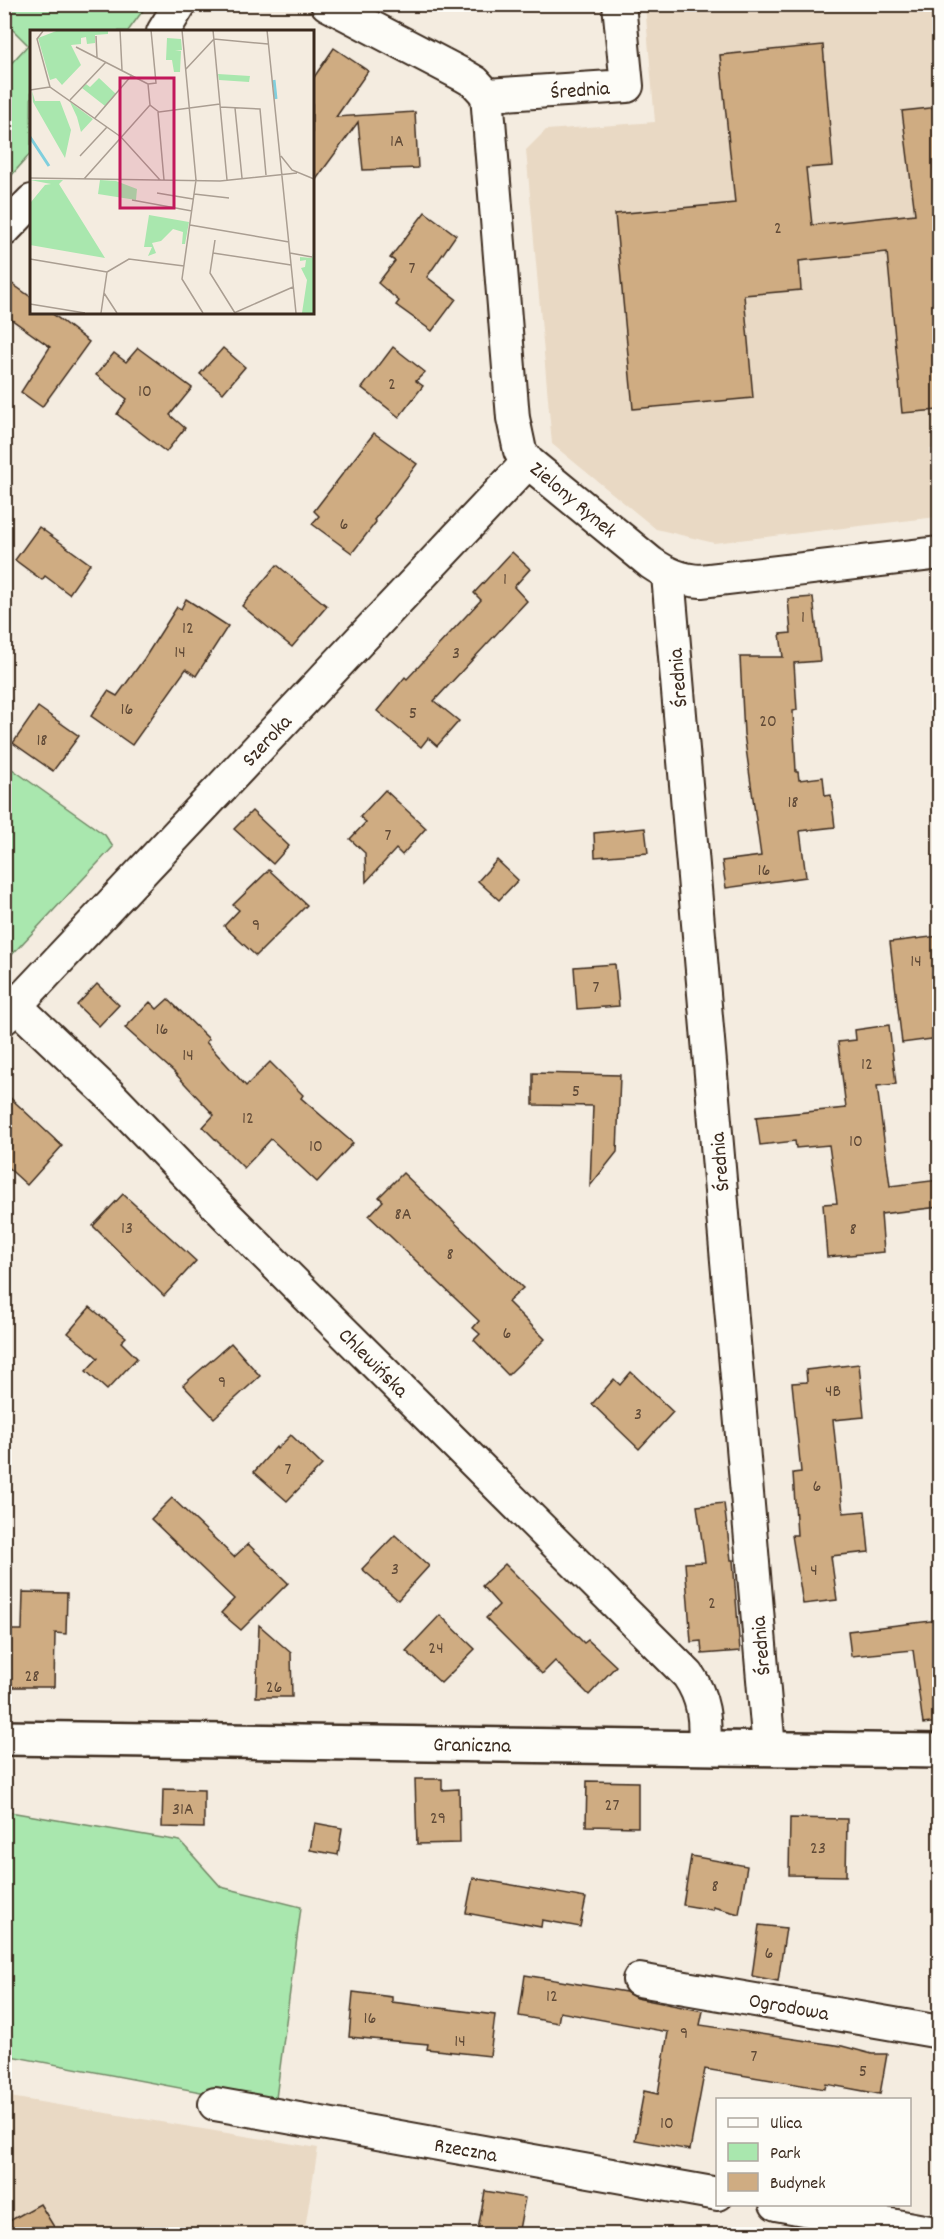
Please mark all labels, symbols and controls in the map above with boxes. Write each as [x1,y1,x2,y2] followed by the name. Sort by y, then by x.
[30,30,314,314] inset map
[550,75,612,109] street label: Średnia
[390,130,404,155] house number: 1A
[774,217,782,242] house number: 2
[409,257,416,282] house number: 7
[388,373,396,398] house number: 2
[138,380,152,405] house number: 10
[522,456,622,547] street label: Zielony Rynek
[340,513,348,538] house number: 6
[503,568,507,593] house number: 1
[801,606,805,631] house number: 1
[182,617,194,642] house number: 12
[174,641,186,666] house number: 14
[452,642,460,667] house number: 3
[662,646,697,708] street label: Średnia
[121,698,133,723] house number: 16
[409,702,417,727] house number: 5
[236,708,301,775] street label: Szeroka
[759,710,777,735] house number: 20
[36,729,48,754] house number: 18
[787,791,799,816] house number: 18
[385,824,392,849] house number: 7
[758,859,770,884] house number: 16
[252,914,260,939] house number: 9
[910,950,922,975] house number: 14
[593,976,600,1001] house number: 7
[156,1018,168,1043] house number: 16
[182,1044,194,1069] house number: 14
[861,1053,873,1078] house number: 12
[572,1080,580,1105] house number: 5
[242,1107,254,1132] house number: 12
[704,1130,739,1192] street label: Średnia
[849,1130,863,1155] house number: 10
[309,1135,323,1160] house number: 10
[394,1203,412,1228] house number: 8A
[121,1217,133,1242] house number: 13
[849,1218,857,1243] house number: 8
[446,1243,454,1268] house number: 8
[330,1322,415,1407] street label: Chlewińska
[503,1322,511,1347] house number: 6
[218,1371,226,1396] house number: 9
[825,1380,841,1405] house number: 4B
[634,1403,642,1428] house number: 3
[285,1458,292,1483] house number: 7
[813,1475,821,1500] house number: 6
[391,1558,399,1583] house number: 3
[810,1559,818,1584] house number: 4
[708,1592,716,1617] house number: 2
[745,1614,780,1676] street label: Średnia
[428,1637,444,1662] house number: 24
[24,1665,40,1690] house number: 28
[266,1676,282,1701] house number: 26
[433,1731,512,1763] street label: Graniczna
[605,1794,619,1819] house number: 27
[172,1798,194,1823] house number: 31A
[430,1807,446,1832] house number: 29
[810,1837,826,1862] house number: 23
[711,1875,719,1900] house number: 8
[765,1942,773,1967] house number: 6
[546,1985,558,2010] house number: 12
[746,1987,832,2031] street label: Ogrodowa
[364,2007,376,2032] house number: 16
[680,2022,688,2047] house number: 9
[454,2030,466,2055] house number: 14
[751,2045,758,2070] house number: 7
[859,2060,867,2085] house number: 5
[716,2098,911,2206] legend
[660,2112,674,2137] house number: 10
[770,2112,802,2137] text: Ulica
[432,2132,500,2172] street label: Rzeczna
[770,2142,801,2167] text: Park
[770,2172,826,2197] text: Budynek

